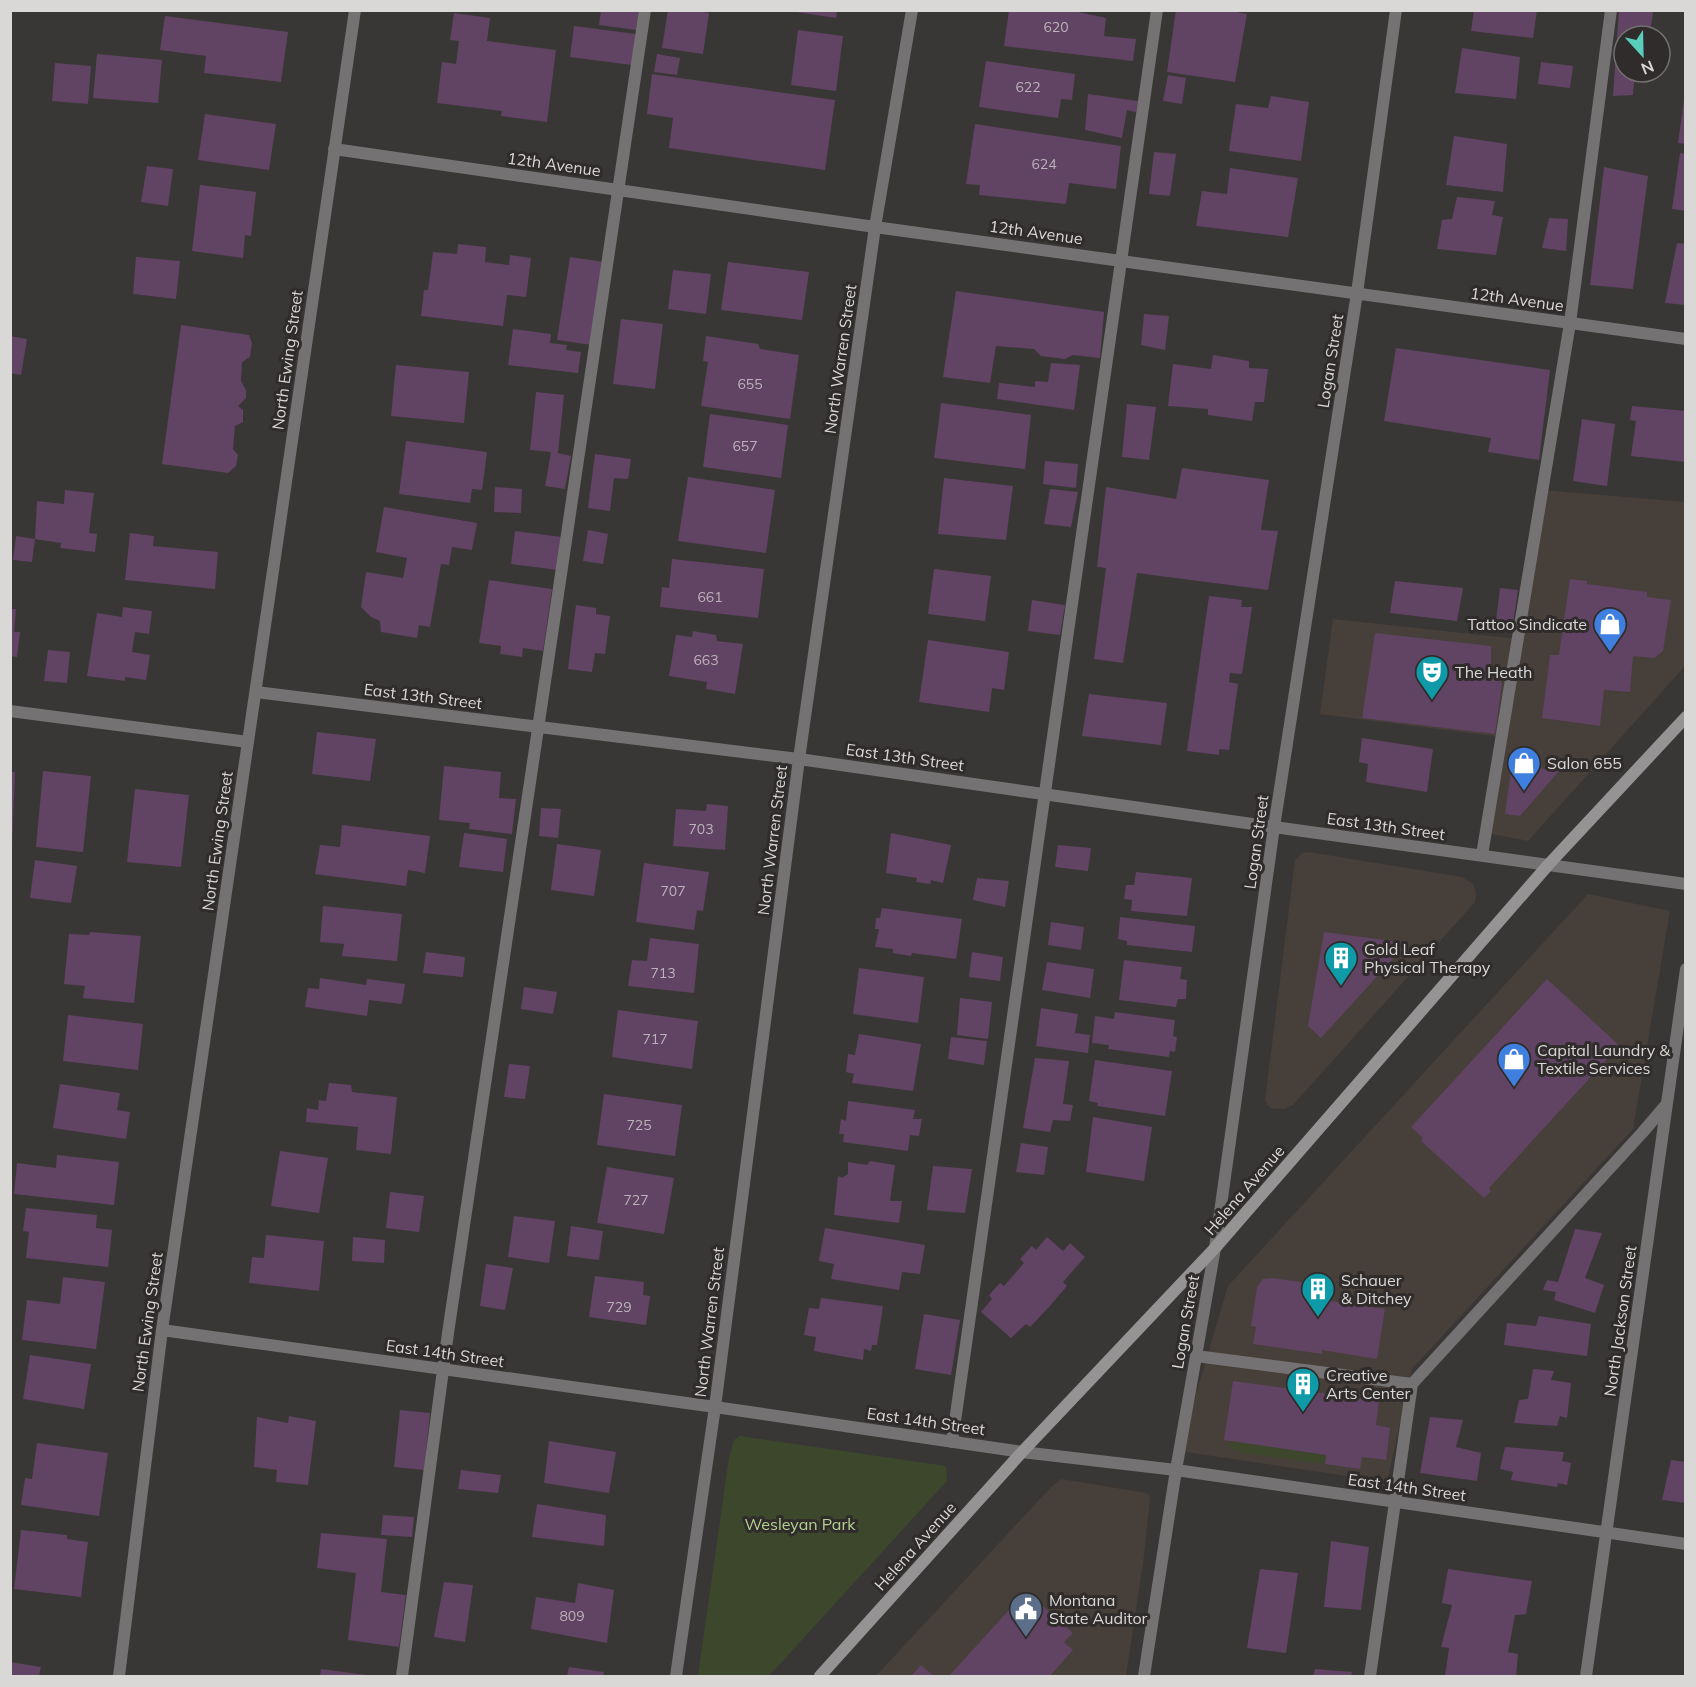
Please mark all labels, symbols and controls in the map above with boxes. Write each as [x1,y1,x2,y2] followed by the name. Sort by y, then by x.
[1043,18,1069,36] house number: 620
[1612,24,1672,84] north arrow
[1638,56,1657,79] text: N
[1015,78,1041,96] house number: 622
[506,148,602,180] street label: 12th Avenue
[1031,155,1057,173] house number: 624
[988,216,1084,248] street label: 12th Avenue
[820,282,860,435] street label: North Warren Street
[1469,283,1565,315] street label: 12th Avenue
[267,288,307,431] street label: North Ewing Street
[1313,312,1347,409] street label: Logan Street
[737,375,763,393] house number: 655
[732,437,758,455] house number: 657
[697,588,723,606] house number: 661
[1592,606,1628,653] shop icon: Tattoo Sindicate
[1467,614,1587,634] place label: Tattoo Sindicate
[693,651,719,669] house number: 663
[1414,654,1450,701] theatre icon: The Heath
[1455,662,1532,682] place label: The Heath
[363,679,484,713] street label: East 13th Street
[845,739,966,775] street label: East 13th Street
[1506,745,1542,792] shop icon: Salon 655
[1547,753,1622,773] place label: Salon 655
[753,763,791,916] street label: North Warren Street
[197,769,237,912] street label: North Ewing Street
[1239,793,1273,890] street label: Logan Street
[1326,808,1447,844] street label: East 13th Street
[688,820,714,838] house number: 703
[660,882,686,900] house number: 707
[1364,939,1491,977] place label: Gold Leaf Physical Therapy
[1323,940,1359,987] building icon: Gold Leaf Physical Therapy
[650,964,676,982] house number: 713
[642,1030,668,1048] house number: 717
[1537,1040,1670,1078] place label: Capital Laundry & Textile Services
[1496,1041,1532,1088] shop icon: Capital Laundry & Textile Services
[626,1116,652,1134] house number: 725
[1200,1141,1288,1239] street label: Helena Avenue
[623,1191,649,1209] house number: 727
[1600,1244,1641,1398] street label: North Jackson Street
[690,1245,728,1398] street label: North Warren Street
[127,1250,167,1393] street label: North Ewing Street
[1341,1270,1412,1308] place label: Schauer & Ditchey
[1300,1271,1336,1318] building icon: Schauer & Ditchey
[1167,1273,1203,1370] street label: Logan Street
[606,1298,632,1316] house number: 729
[385,1335,506,1371] street label: East 14th Street
[1326,1365,1410,1403] place label: Creative Arts Center
[1285,1366,1321,1413] building icon: Creative Arts Center
[866,1403,987,1439] street label: East 14th Street
[1347,1469,1468,1505] street label: East 14th Street
[870,1498,960,1594] street label: Helena Avenue
[744,1514,856,1534] park label: Wesleyan Park
[1049,1590,1148,1628] place label: Montana State Auditor
[1008,1591,1044,1638] public building icon: Montana State Auditor
[559,1607,585,1625] house number: 809

